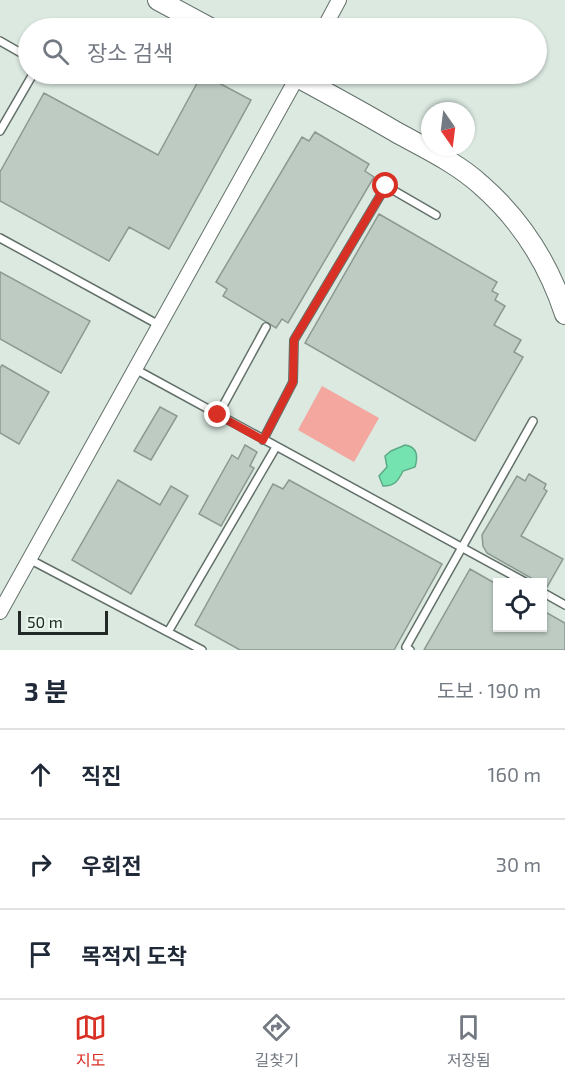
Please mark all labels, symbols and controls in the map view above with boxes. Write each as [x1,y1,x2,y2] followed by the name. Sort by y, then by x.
[18,18,547,84] search box
[39,35,72,68] icon: search
[87,39,173,65] text: 장소 검색
[421,102,475,156] north arrow
[372,172,398,198] route start
[204,401,230,427] route end
[493,578,547,632] map controls
[493,578,547,632] button: locate
[18,608,108,636] scale bar
[27,612,63,631] text: 50 m
[24,675,68,706] text: 3 분
[437,678,541,702] text: 도보 · 190 m
[24,758,57,791] icon: ahead
[81,762,121,788] text: 직진
[488,762,541,786] text: 160 m
[24,848,57,881] icon: right
[81,852,142,878] text: 우회전
[496,852,541,876] text: 30 m
[24,938,57,971] icon: arrive
[81,942,187,968] text: 목적지 도착
[74,1011,107,1071] tab: 지도
[255,1011,299,1071] tab: 길찾기
[447,1011,491,1071] tab: 저장됨

